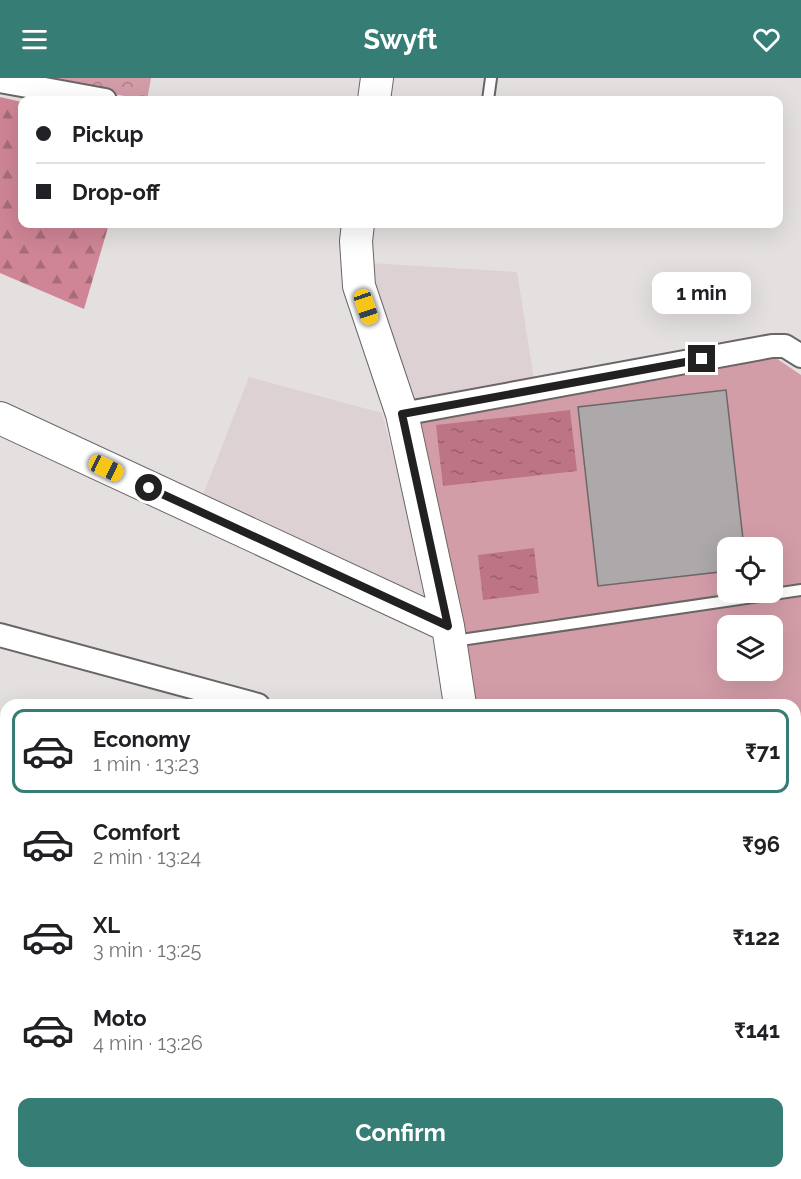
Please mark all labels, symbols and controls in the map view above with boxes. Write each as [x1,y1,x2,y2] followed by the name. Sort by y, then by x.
[18,23,51,56] icon: menu
[750,23,783,56] icon: heart
[364,24,437,55] text: Swyft
[72,121,144,147] text: Pickup
[72,179,160,205] text: Drop-off
[652,272,752,314] callout: 1 min
[676,281,727,305] text: 1 min
[352,287,380,327] car
[688,345,715,372] route end
[86,452,126,484] car
[135,474,162,501] route start
[717,537,783,681] map controls
[717,537,783,603] button: locate
[717,615,783,681] button: layers
[21,724,75,778] icon: car
[93,726,191,752] text: Economy
[745,738,780,764] text: ₹71
[93,752,199,776] text: 1 min · 13:23
[21,817,75,871] icon: car
[93,819,180,845] text: Comfort
[742,831,780,857] text: ₹96
[93,845,201,869] text: 2 min · 13:24
[21,910,75,964] icon: car
[93,912,120,938] text: XL
[733,924,780,950] text: ₹122
[93,938,201,962] text: 3 min · 13:25
[21,1003,75,1057] icon: car
[93,1005,147,1031] text: Moto
[734,1017,780,1043] text: ₹141
[93,1031,203,1055] text: 4 min · 13:26
[18,1098,783,1167] button: Confirm

